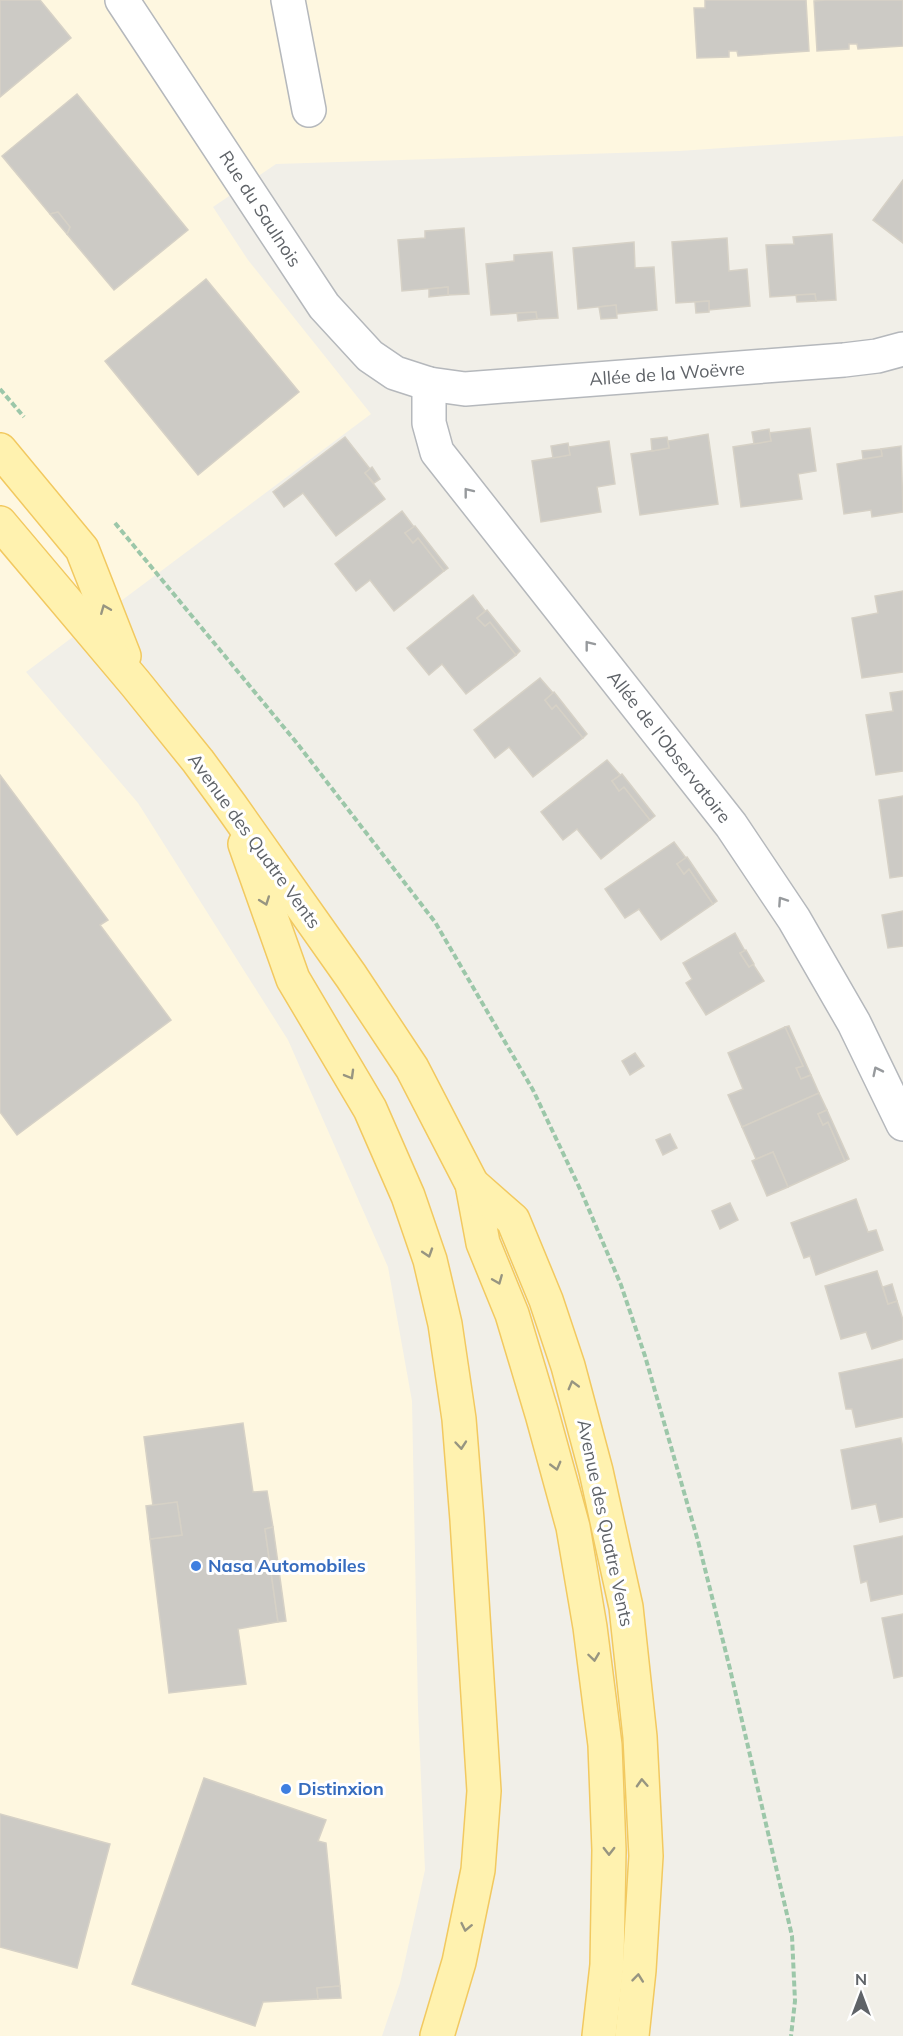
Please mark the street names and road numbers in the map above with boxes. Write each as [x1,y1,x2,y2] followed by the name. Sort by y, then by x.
[214,146,307,271] street label: Rue du Saulnois
[588,357,745,390] street label: Allée de la Woëvre
[603,666,736,828] street label: Allée de l'Observatoire
[183,749,326,933] street label: Avenue des Quatre Vents
[572,1417,639,1629] street label: Avenue des Quatre Vents

